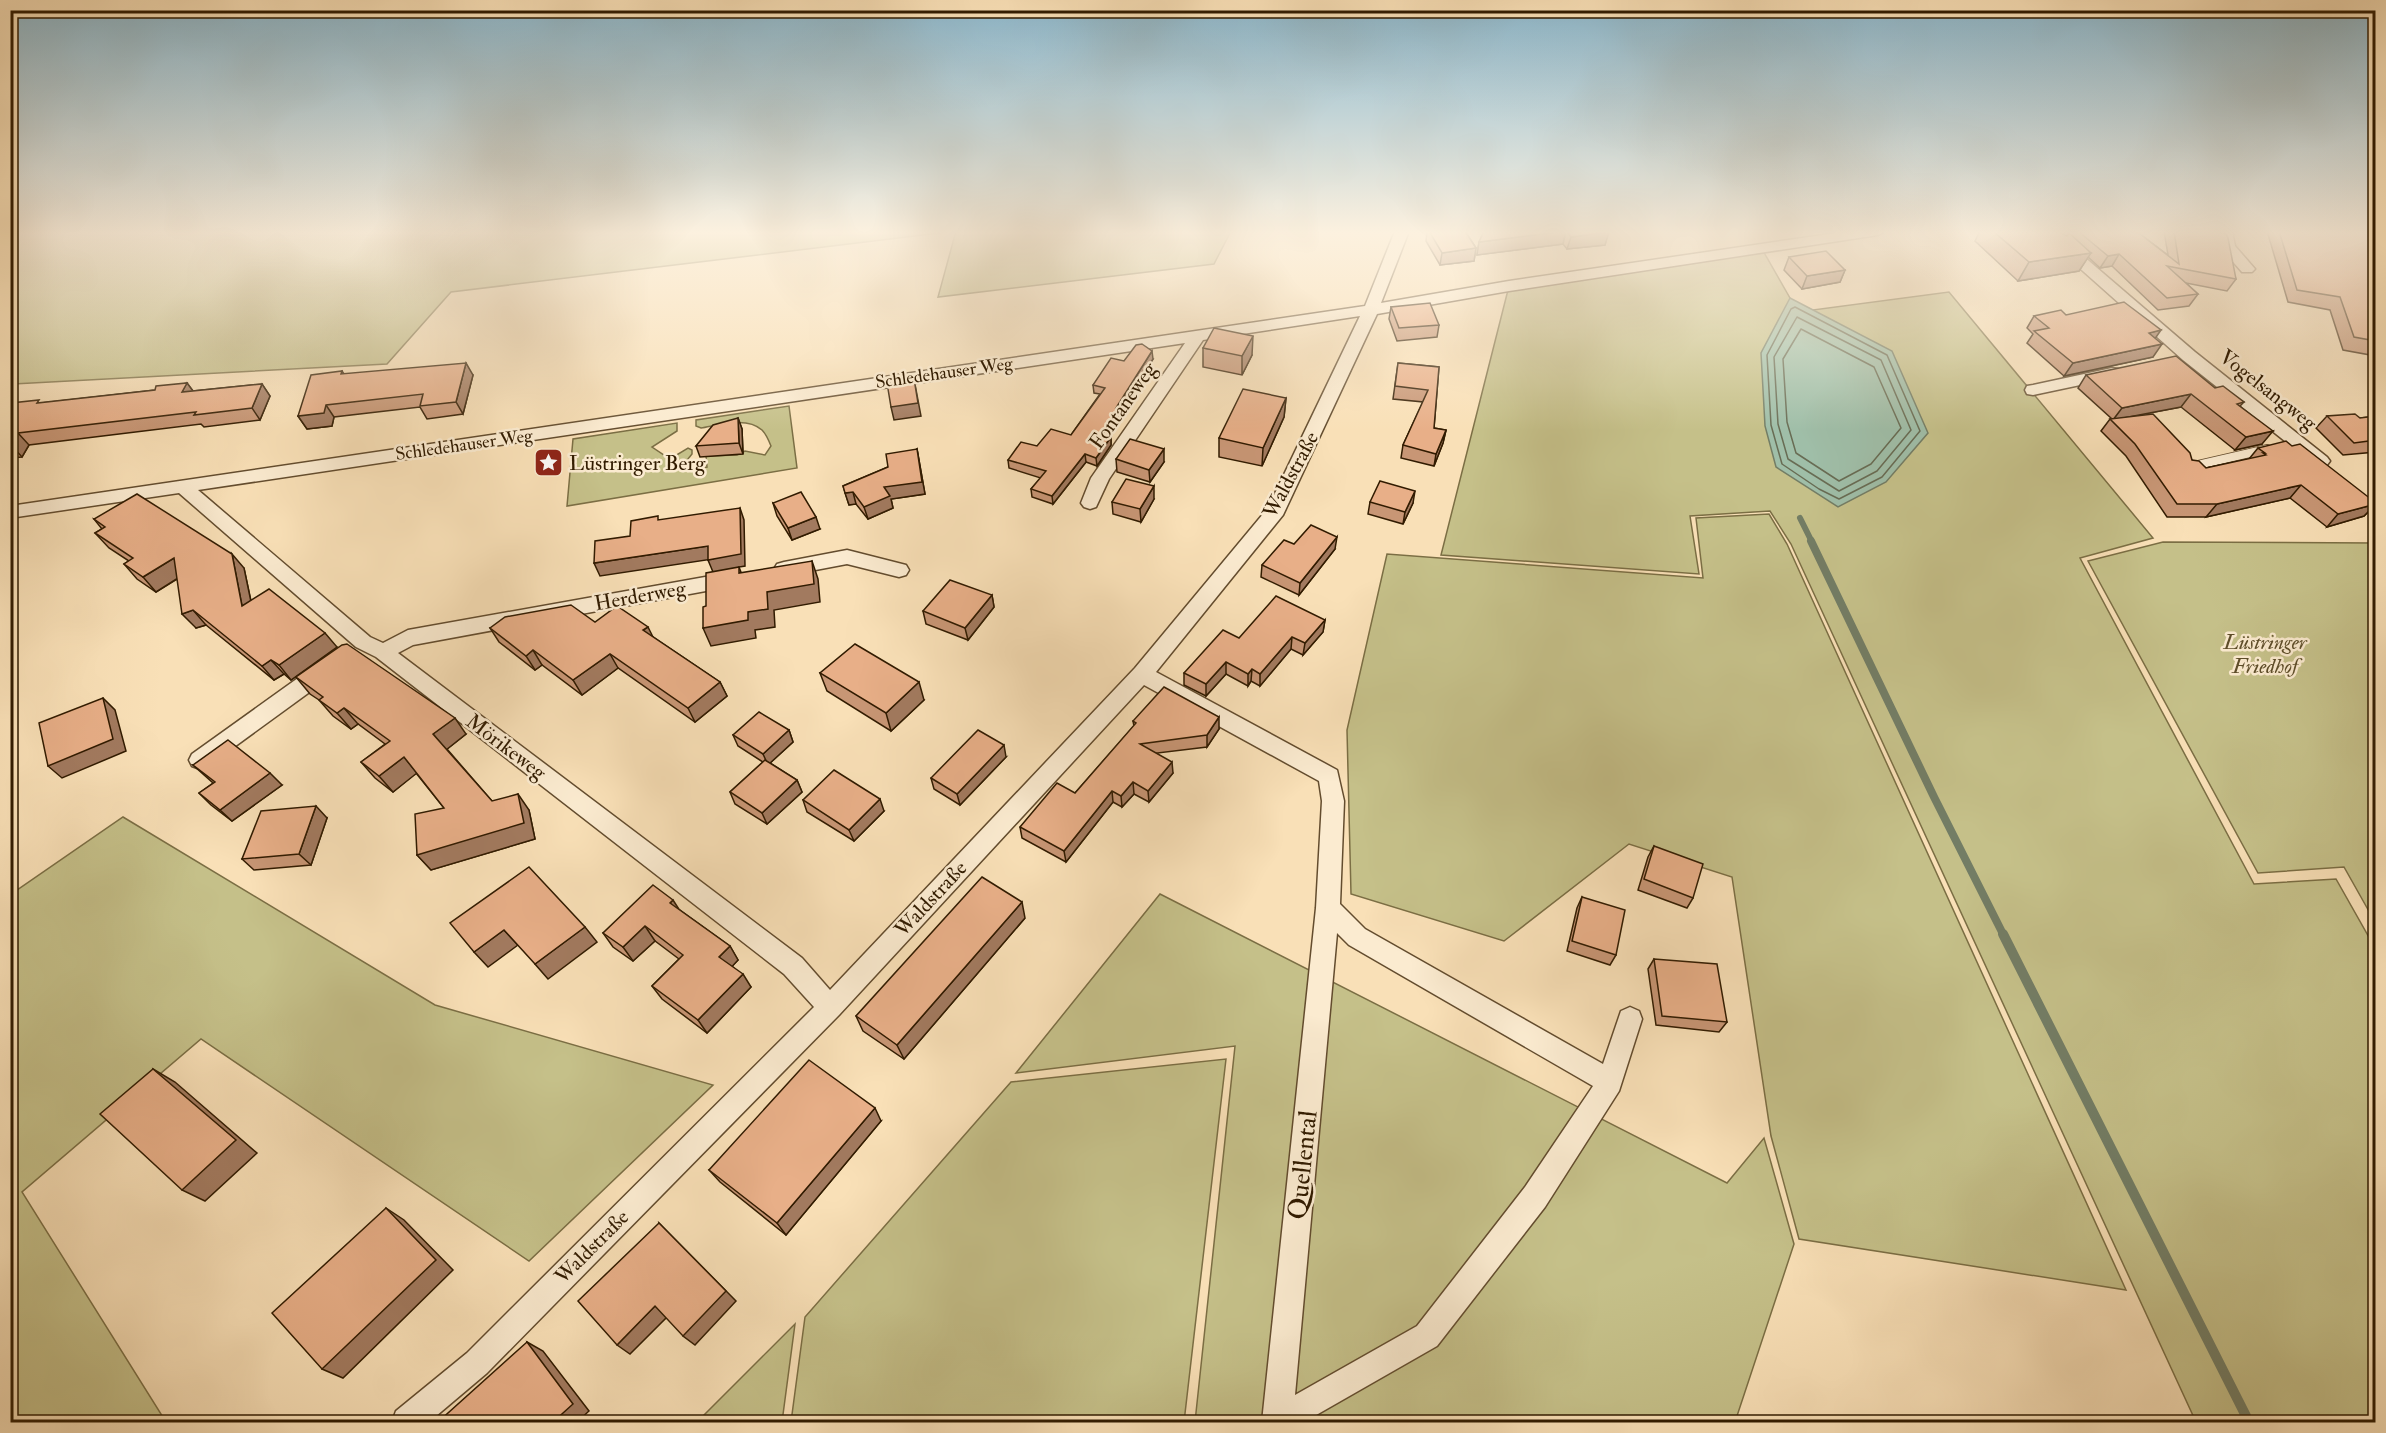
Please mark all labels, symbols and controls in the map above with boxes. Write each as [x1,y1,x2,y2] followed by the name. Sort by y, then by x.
[2214,343,2323,437] street label: Vogelsangweg
[874,352,1015,394] street label: Schledehauser Weg
[1083,357,1163,455] street label: Fontaneweg
[394,424,535,466] street label: Schledehauser Weg
[1256,427,1325,524] street label: Waldstraße
[532,447,564,479] place icon: Lüstringer Berg
[569,450,706,477] place label: Lüstringer Berg
[592,575,688,617] street label: Herderweg
[2222,629,2308,680] park label: Lüstringer Friedhof
[460,708,552,786] street label: Mörikeweg
[888,855,973,943] street label: Waldstraße
[1281,1109,1325,1221] street label: Quellental
[548,1204,635,1291] street label: Waldstraße

